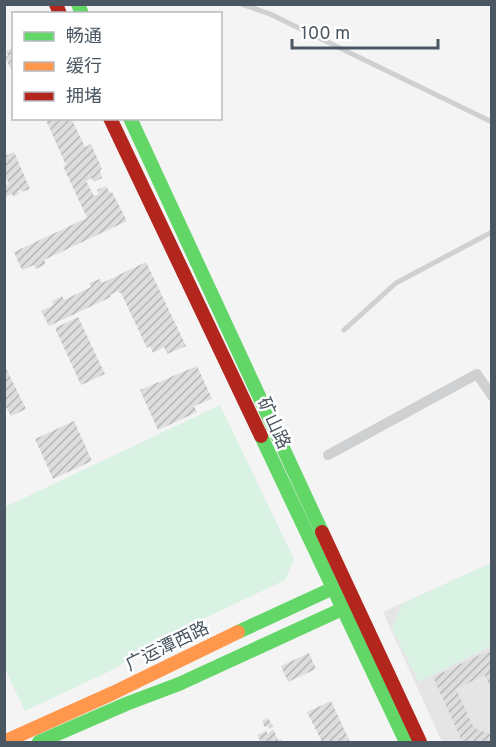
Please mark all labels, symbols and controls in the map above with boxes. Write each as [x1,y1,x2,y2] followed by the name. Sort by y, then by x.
[12,12,222,120] legend
[292,12,438,50] scale bar
[301,23,350,46] text: 100 m
[66,26,102,49] text: 畅通
[66,56,102,79] text: 缓行
[66,86,102,109] text: 拥堵
[251,394,294,453] street label: 矿山路
[122,617,213,677] street label: 广运潭西路

